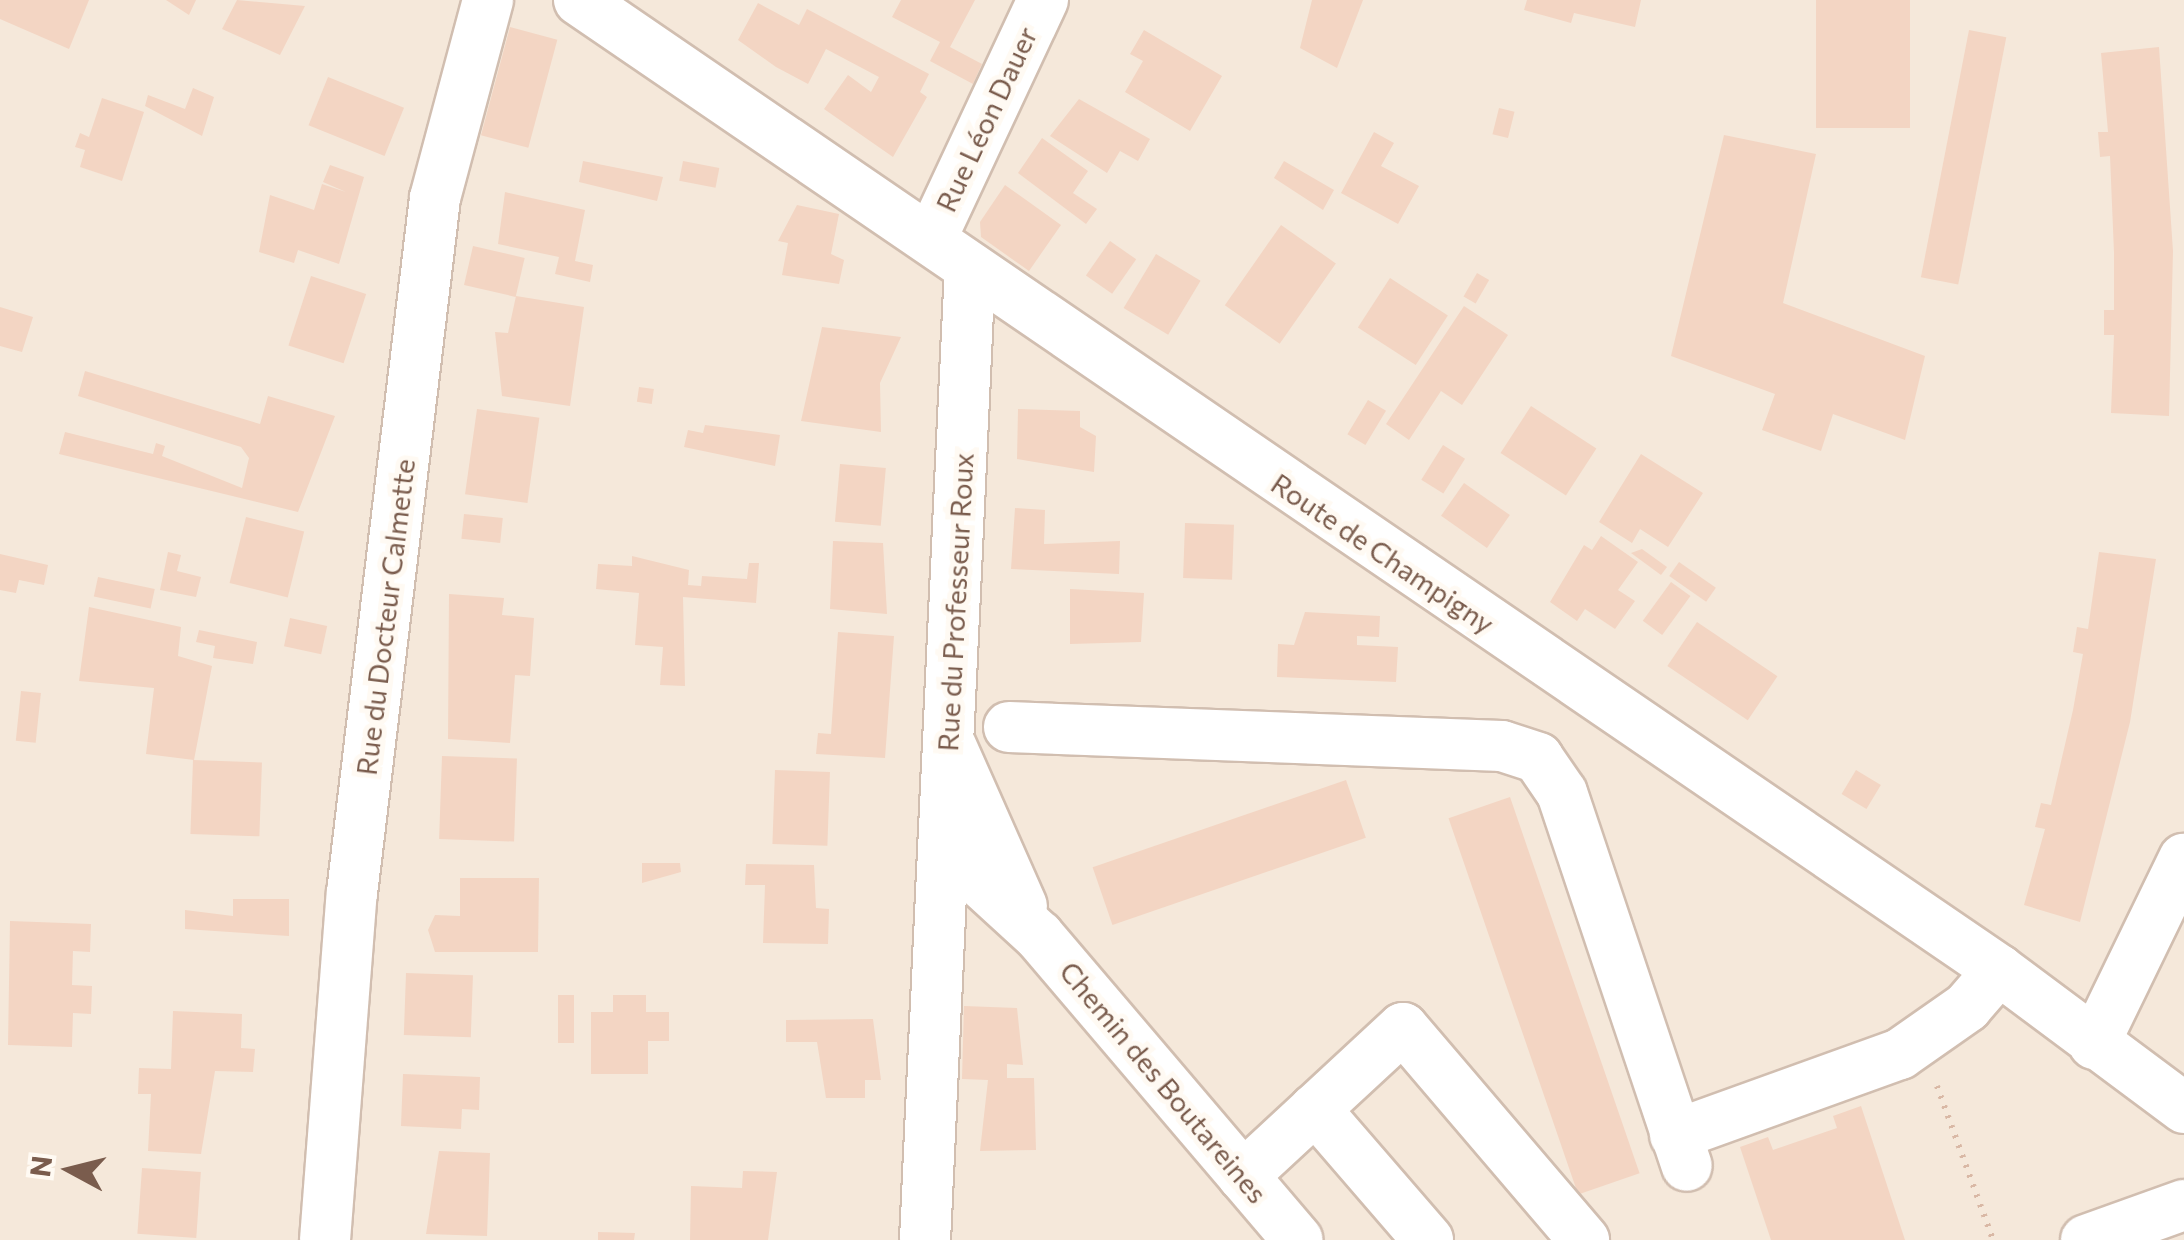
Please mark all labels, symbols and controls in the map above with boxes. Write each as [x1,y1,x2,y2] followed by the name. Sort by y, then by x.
[928,21,1044,217] street label: Rue Léon Dauer
[930,452,980,752] street label: Rue du Professeur Roux
[349,457,421,777] street label: Rue du Docteur Calmette
[1265,466,1501,640] street label: Route de Champigny
[1053,954,1275,1210] street label: Chemin des Boutareines
[20,1120,120,1220] north arrow
[22,1154,58,1179] text: N

